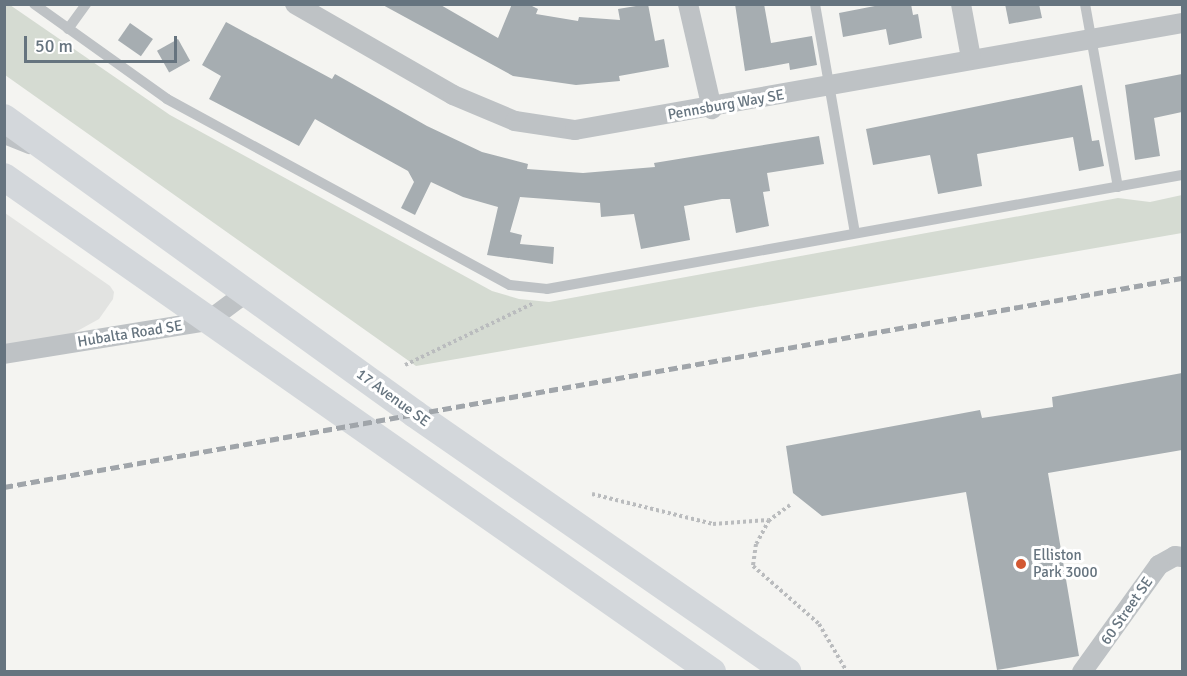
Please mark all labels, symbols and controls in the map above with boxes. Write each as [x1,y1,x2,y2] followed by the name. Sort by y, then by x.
[27,24,180,62] scale bar
[35,35,73,57] text: 50 m
[666,86,786,124] street label: Pennsburg Way SE
[76,317,184,351] street label: Hubalta Road SE
[353,365,433,431] street label: 17 Avenue SE
[1033,546,1098,581] place label: Elliston Park 3000
[1014,557,1028,571] marker: Elliston Park 3000
[1097,574,1157,648] street label: 60 Street SE

